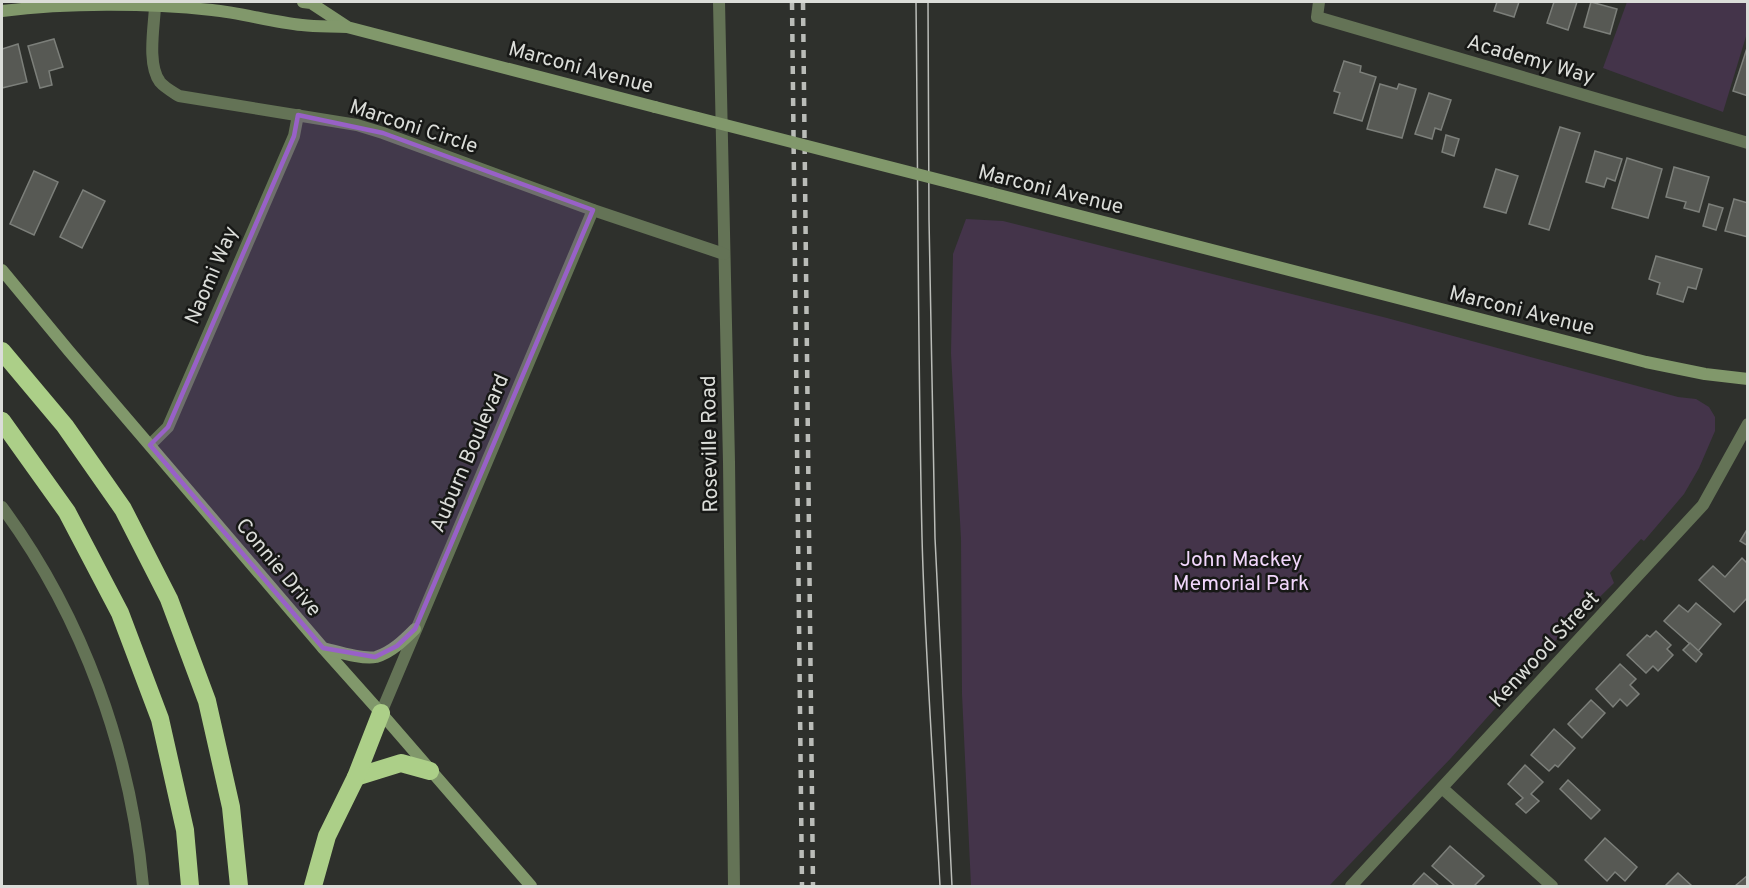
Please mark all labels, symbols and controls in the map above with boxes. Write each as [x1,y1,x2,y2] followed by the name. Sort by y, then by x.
[1464,29,1598,92] street label: Academy Way
[505,36,656,101] street label: Marconi Avenue
[346,94,481,161] street label: Marconi Circle
[975,159,1126,222] street label: Marconi Avenue
[180,222,245,329] street label: Naomi Way
[1446,280,1597,343] street label: Marconi Avenue
[425,370,516,537] street label: Auburn Boulevard
[696,375,725,513] street label: Roseville Road
[229,513,327,623] street label: Connie Drive
[1173,547,1309,598] park label: John Mackey Memorial Park
[1484,586,1606,714] street label: Kenwood Street

